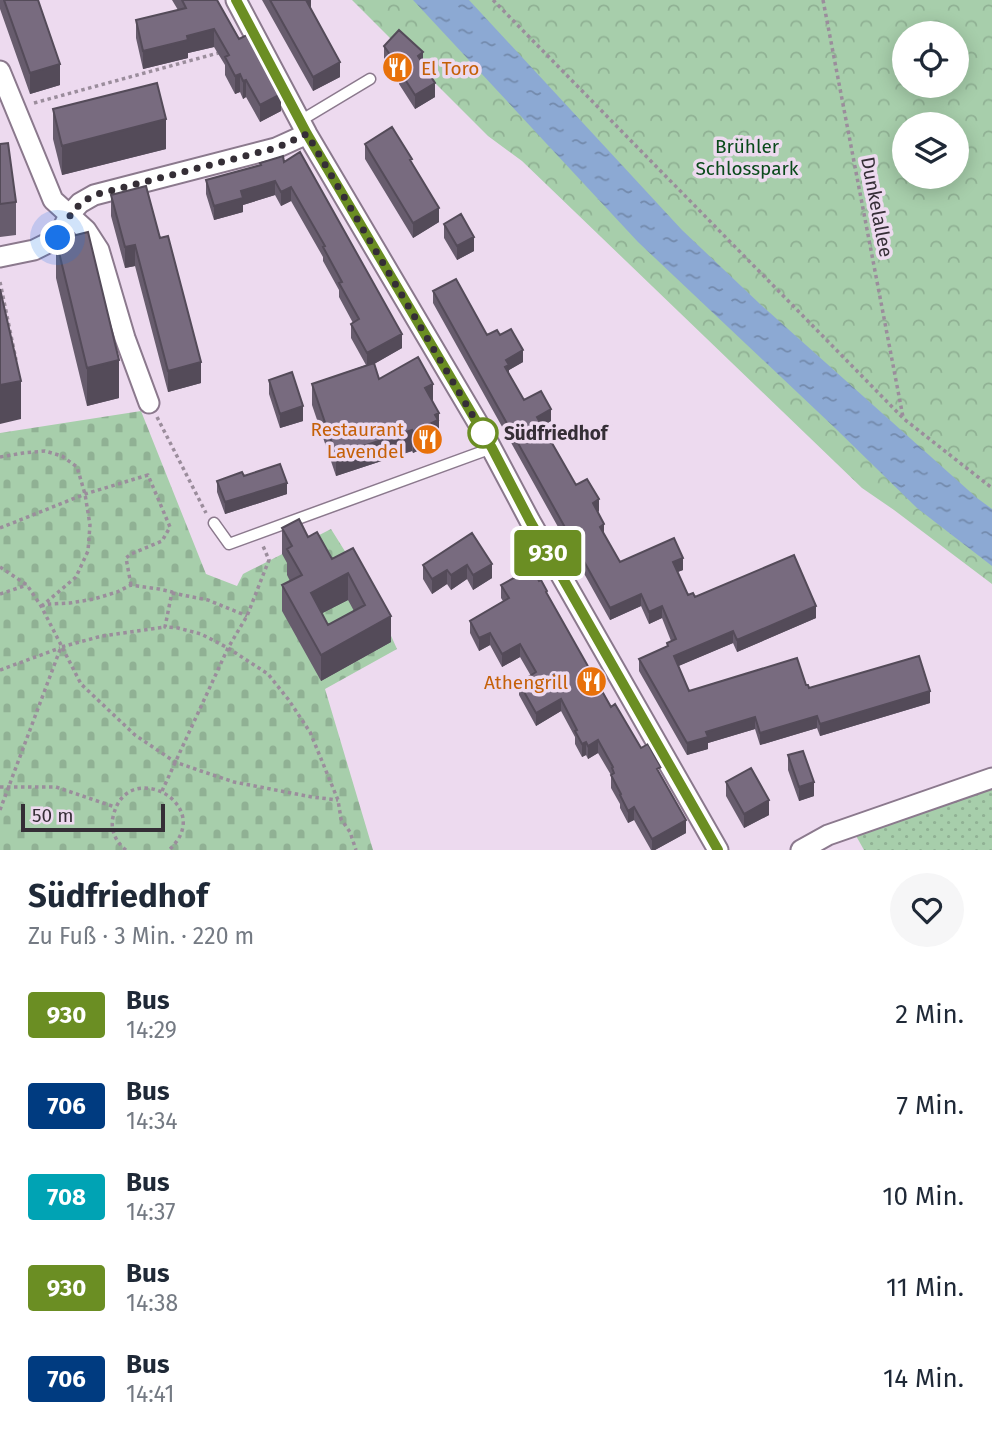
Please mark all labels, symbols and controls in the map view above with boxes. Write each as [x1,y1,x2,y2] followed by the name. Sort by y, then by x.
[892,21,969,189] map controls
[892,21,969,98] button: locate
[381,51,415,85] restaurant icon: El Toro
[421,57,479,80] place label: El Toro
[892,112,969,189] button: layers
[695,135,799,180] park label: Brühler Schlosspark
[856,155,898,259] street label: Dunkelallee
[40,220,75,255] your location
[310,418,404,463] place label: Restaurant Lavendel
[468,418,498,448] marker: Südfriedhof
[504,422,610,445] place label: Südfriedhof
[410,423,444,457] restaurant icon: Restaurant Lavendel
[508,530,588,576] line badge: 930
[528,539,568,567] text: 930
[574,665,608,699] restaurant icon: Athengrill
[484,671,568,694] place label: Athengrill
[21,801,164,833] scale bar
[32,804,73,827] text: 50 m
[890,873,964,947] button: heart
[28,876,208,916] text: Südfriedhof
[28,922,254,950] text: Zu Fuß · 3 Min. · 220 m
[126,985,169,1016] text: Bus
[895,999,964,1030] text: 2 Min.
[47,1001,86,1029] text: 930
[126,1016,177,1044] text: 14:29
[126,1076,169,1107] text: Bus
[897,1090,964,1121] text: 7 Min.
[47,1092,86,1120] text: 706
[126,1107,178,1135] text: 14:34
[126,1167,169,1198] text: Bus
[882,1181,964,1212] text: 10 Min.
[47,1183,86,1211] text: 708
[126,1198,176,1226] text: 14:37
[126,1258,169,1289] text: Bus
[886,1272,964,1303] text: 11 Min.
[47,1274,86,1302] text: 930
[126,1289,178,1317] text: 14:38
[126,1349,169,1380] text: Bus
[883,1363,964,1394] text: 14 Min.
[47,1365,86,1393] text: 706
[126,1380,174,1408] text: 14:41

